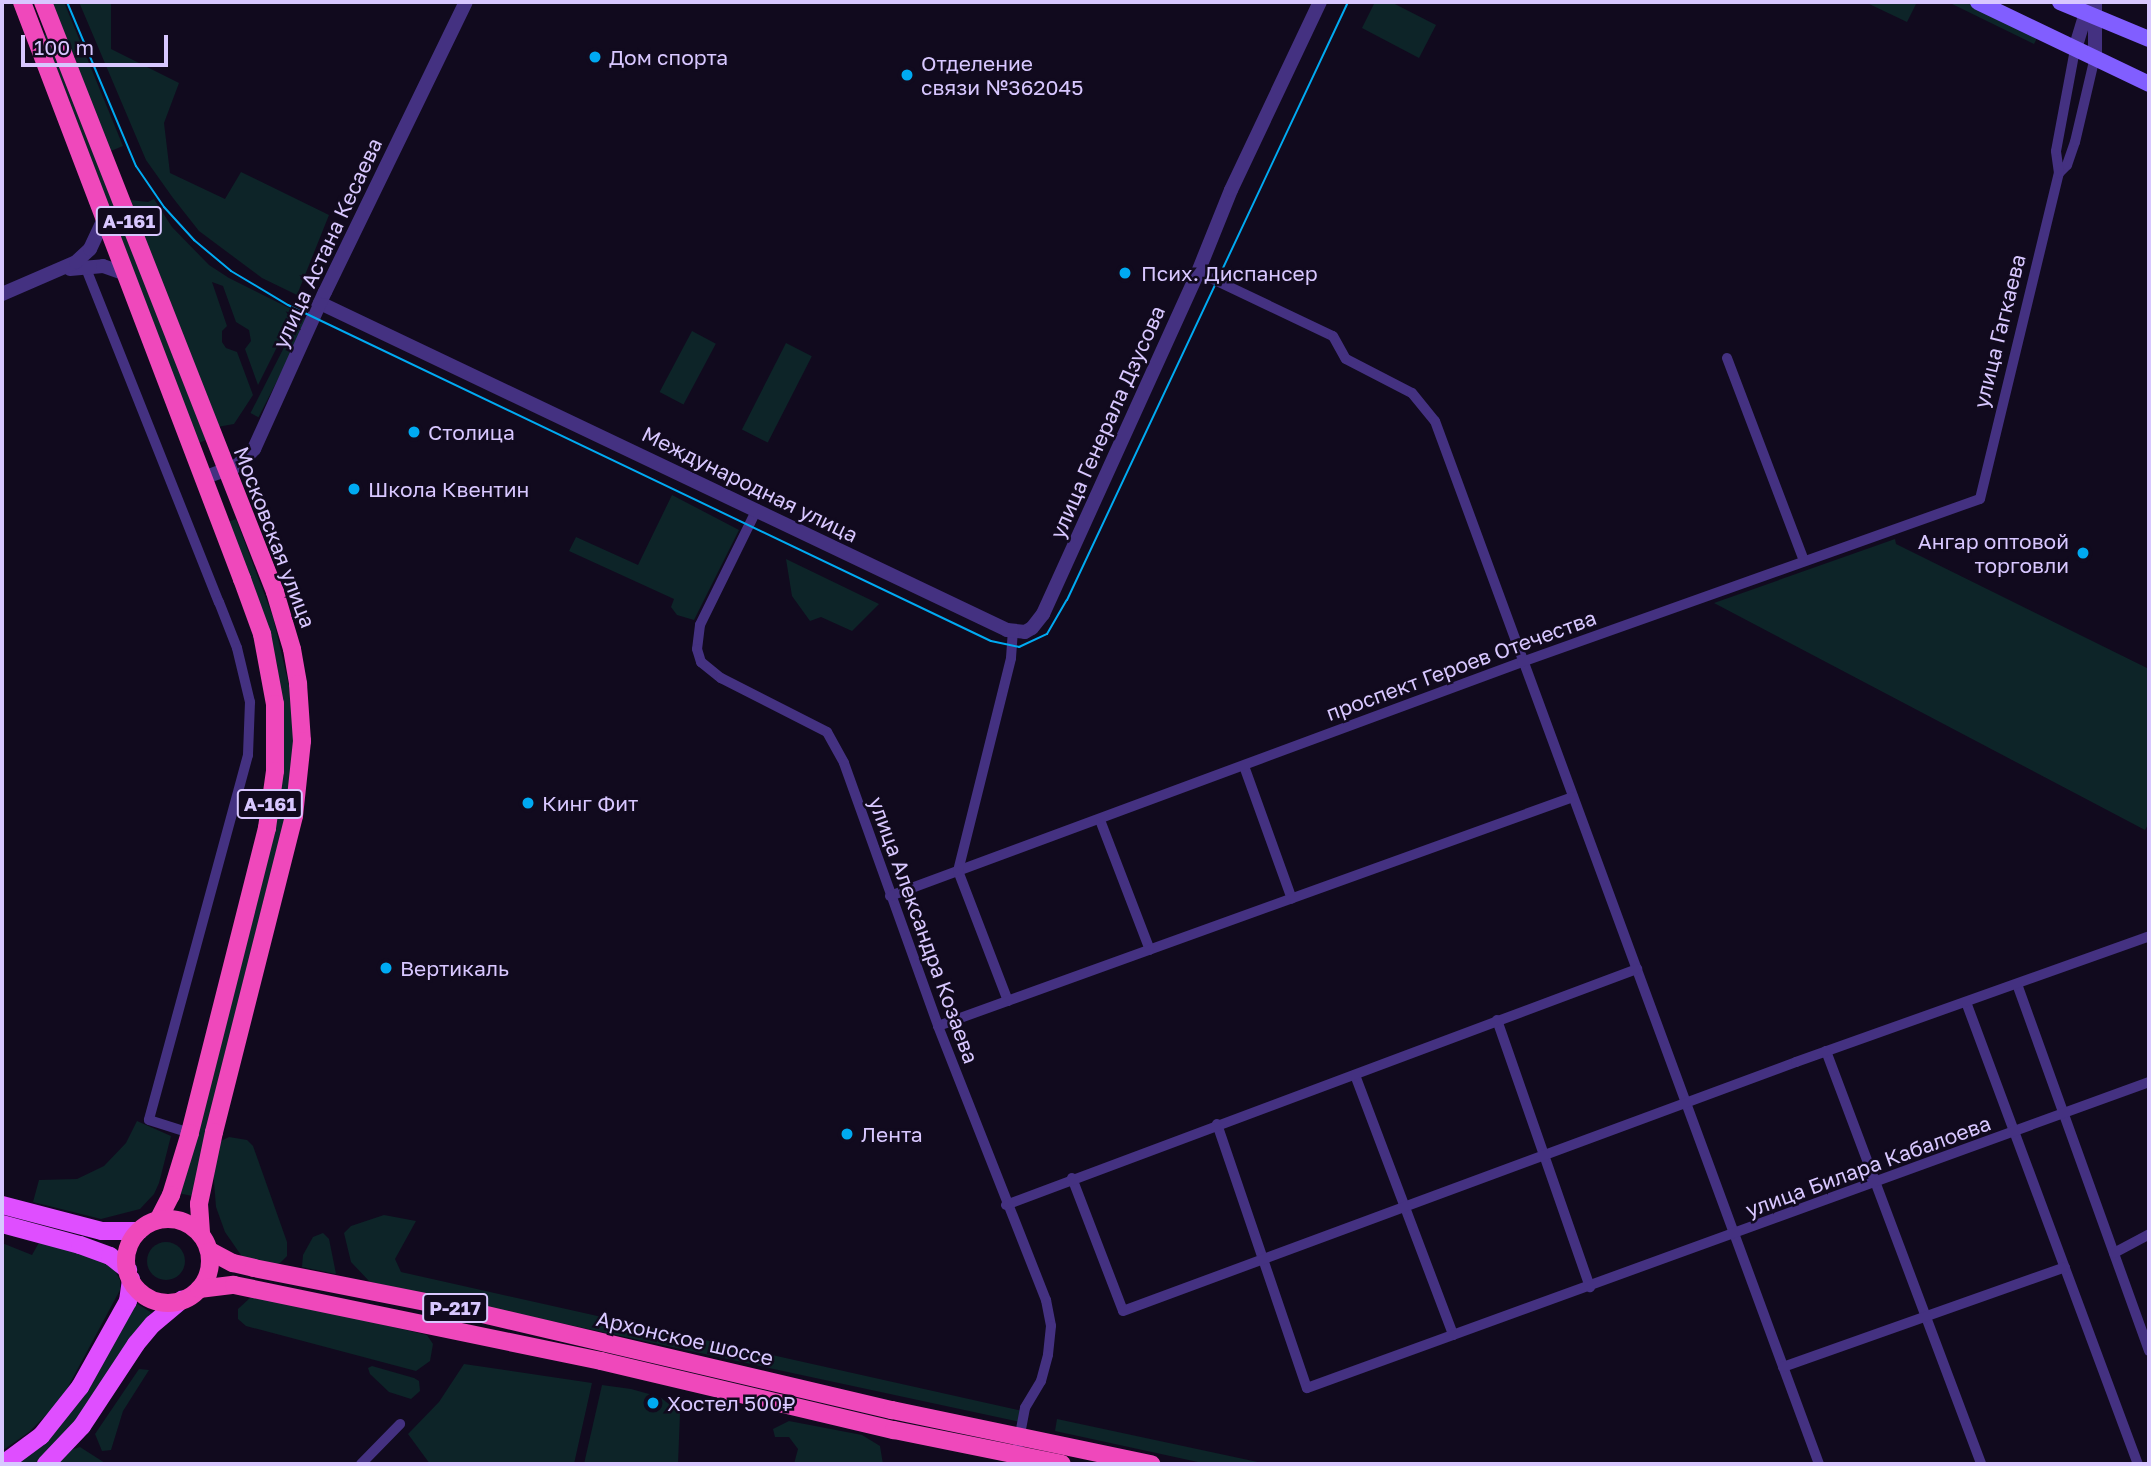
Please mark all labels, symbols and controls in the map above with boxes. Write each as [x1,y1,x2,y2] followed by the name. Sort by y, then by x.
[24,21,172,65] scale bar
[34,34,94,60] text: 100 m
[609,44,728,70] place label: Дом спорта
[587,49,603,65] marker: Дом спорта
[921,50,1084,100] place label: Отделение связи №362045
[899,67,915,83] marker: Отделение связи №362045
[267,134,387,352] street label: улица Астана Кесаева
[96,206,162,236] road number: А-161
[1968,251,2030,411] street label: улица Гагкаева
[1141,260,1318,286] place label: Псих. Диспансер
[1115,263,1135,283] marker: Псих. Диспансер
[1044,302,1170,542] street label: улица Генерала Дзусова
[428,419,515,445] place label: Столица
[638,421,862,547] street label: Международная улица
[406,424,422,440] marker: Столица
[229,443,321,631] street label: Московская улица
[368,476,529,502] place label: Школа Квентин
[346,481,362,497] marker: Школа Квентин
[1918,528,2069,578] place label: Ангар оптовой торговли
[2075,545,2091,561] marker: Ангар оптовой торговли
[1323,604,1599,726] street label: проспект Героев Отечества
[237,789,303,820] road number: А-161
[542,790,638,816] place label: Кинг Фит
[864,793,984,1067] street label: улица Александра Козаева
[520,795,536,811] marker: Кинг Фит
[400,955,509,981] place label: Вертикаль
[378,960,394,976] marker: Вертикаль
[1742,1110,1994,1222] street label: улица Билара Кабалоева
[861,1121,923,1147] place label: Лента
[839,1126,855,1142] marker: Лента
[422,1292,488,1324] road number: Р-217
[594,1305,776,1371] street label: Архонское шоссе
[667,1390,796,1416] place label: Хостел 500₽
[645,1395,661,1411] marker: Хостел 500₽

